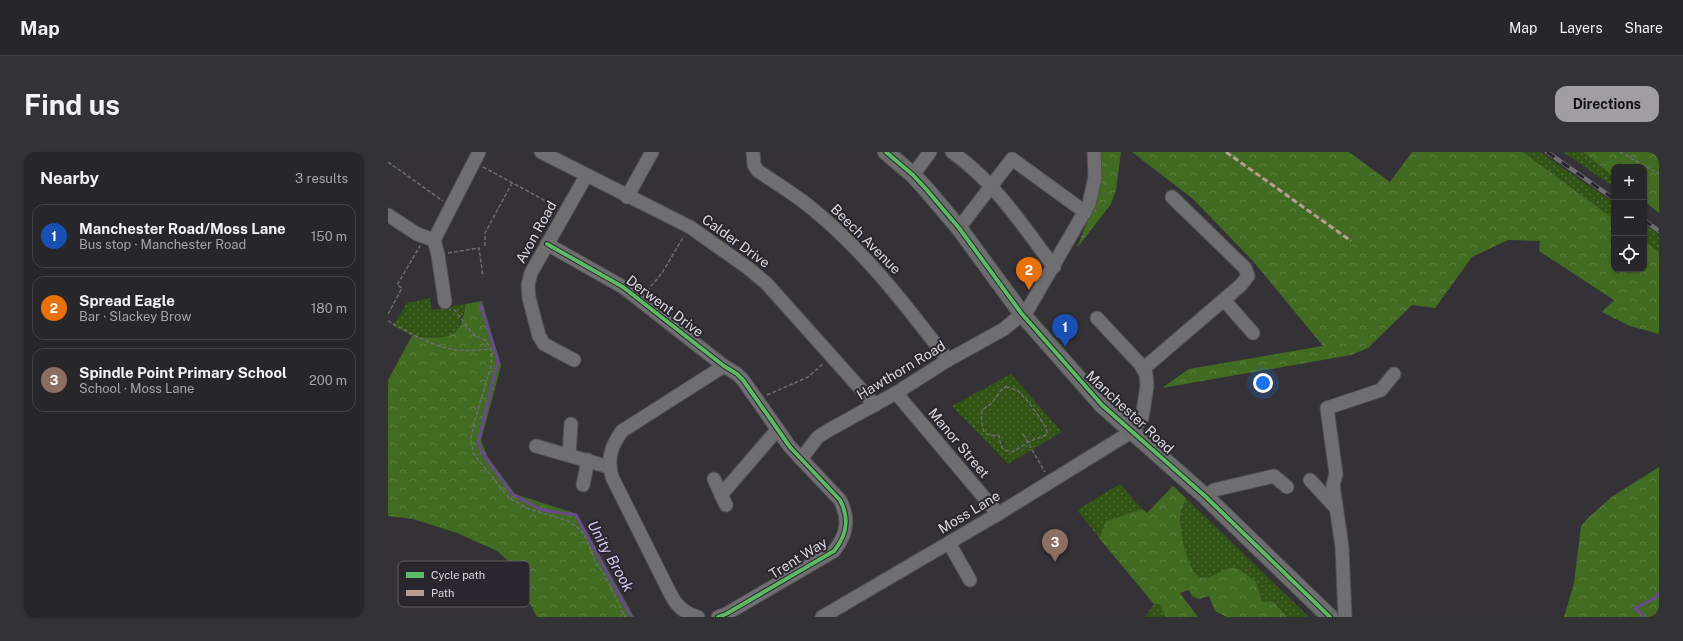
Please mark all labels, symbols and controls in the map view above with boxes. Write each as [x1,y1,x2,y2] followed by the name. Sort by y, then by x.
[20,17,60,39] text: Map
[1509,20,1537,36] text: Map
[1559,20,1603,36] text: Layers
[1625,20,1663,36] text: Share
[1555,86,1659,122] button: Directions
[24,88,120,121] text: Find us
[1611,164,1647,272] map controls
[1611,164,1647,200] button: +
[40,168,99,188] text: Nearby
[295,171,348,186] text: 3 results
[512,198,560,266] street label: Avon Road
[1611,200,1647,236] button: −
[828,201,904,277] street label: Beech Avenue
[699,211,773,271] street label: Calder Drive
[79,220,286,237] text: Manchester Road/Moss Lane
[51,229,57,244] text: 1
[311,229,347,244] text: 150 m
[1611,236,1647,272] button: locate
[79,237,246,252] text: Bus stop · Manchester Road
[1016,257,1042,290] pin: 2
[623,272,707,340] street label: Derwent Drive
[79,292,175,309] text: Spread Eagle
[50,301,58,316] text: 2
[311,301,347,316] text: 180 m
[79,309,191,324] text: Bar · Slackey Brow
[1052,314,1078,347] pin: 1
[854,337,948,403] street label: Hawthorn Road
[79,364,287,381] text: Spindle Point Primary School
[1083,367,1177,457] street label: Manchester Road
[50,373,58,388] text: 3
[309,373,347,388] text: 200 m
[1253,373,1273,393] your location
[79,381,194,396] text: School · Moss Lane
[925,405,993,481] street label: Manor Street
[935,487,1003,537] street label: Moss Lane
[584,517,638,595] water label: Unity Brook
[1042,529,1068,562] pin: 3
[766,534,830,582] street label: Trent Way
[398,561,530,607] legend
[431,569,485,581] text: Cycle path
[431,587,454,599] text: Path

